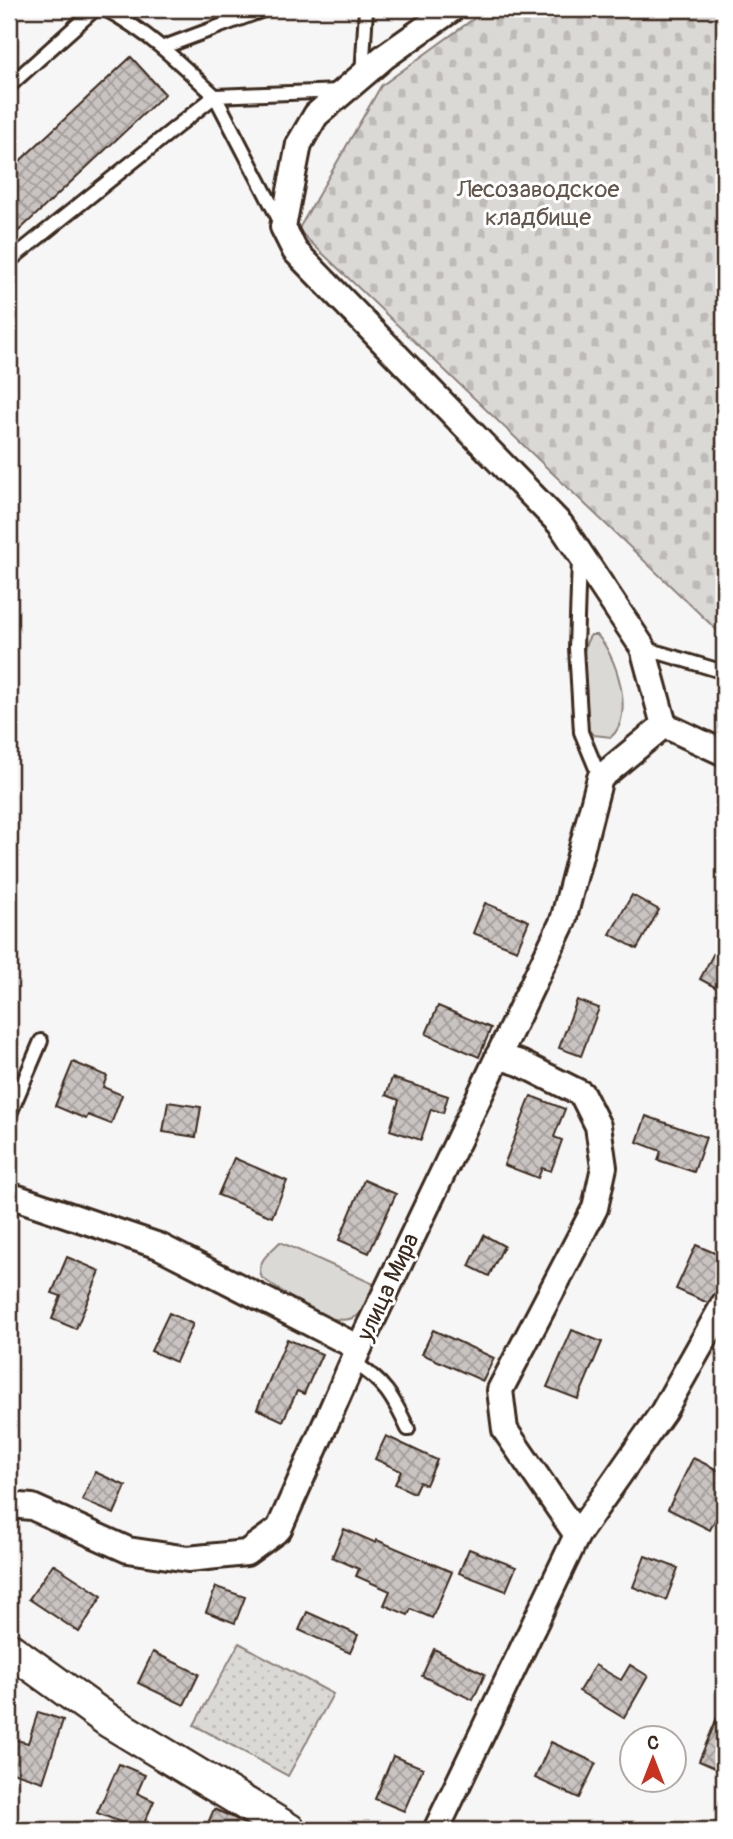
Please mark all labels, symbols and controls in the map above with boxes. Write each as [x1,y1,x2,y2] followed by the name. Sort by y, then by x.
[456,175,619,232] park label: Лесозаводское кладбище
[350,1229,426,1346] street label: улица Мира
[618,1724,688,1794] north arrow
[647,1731,659,1755] text: С

